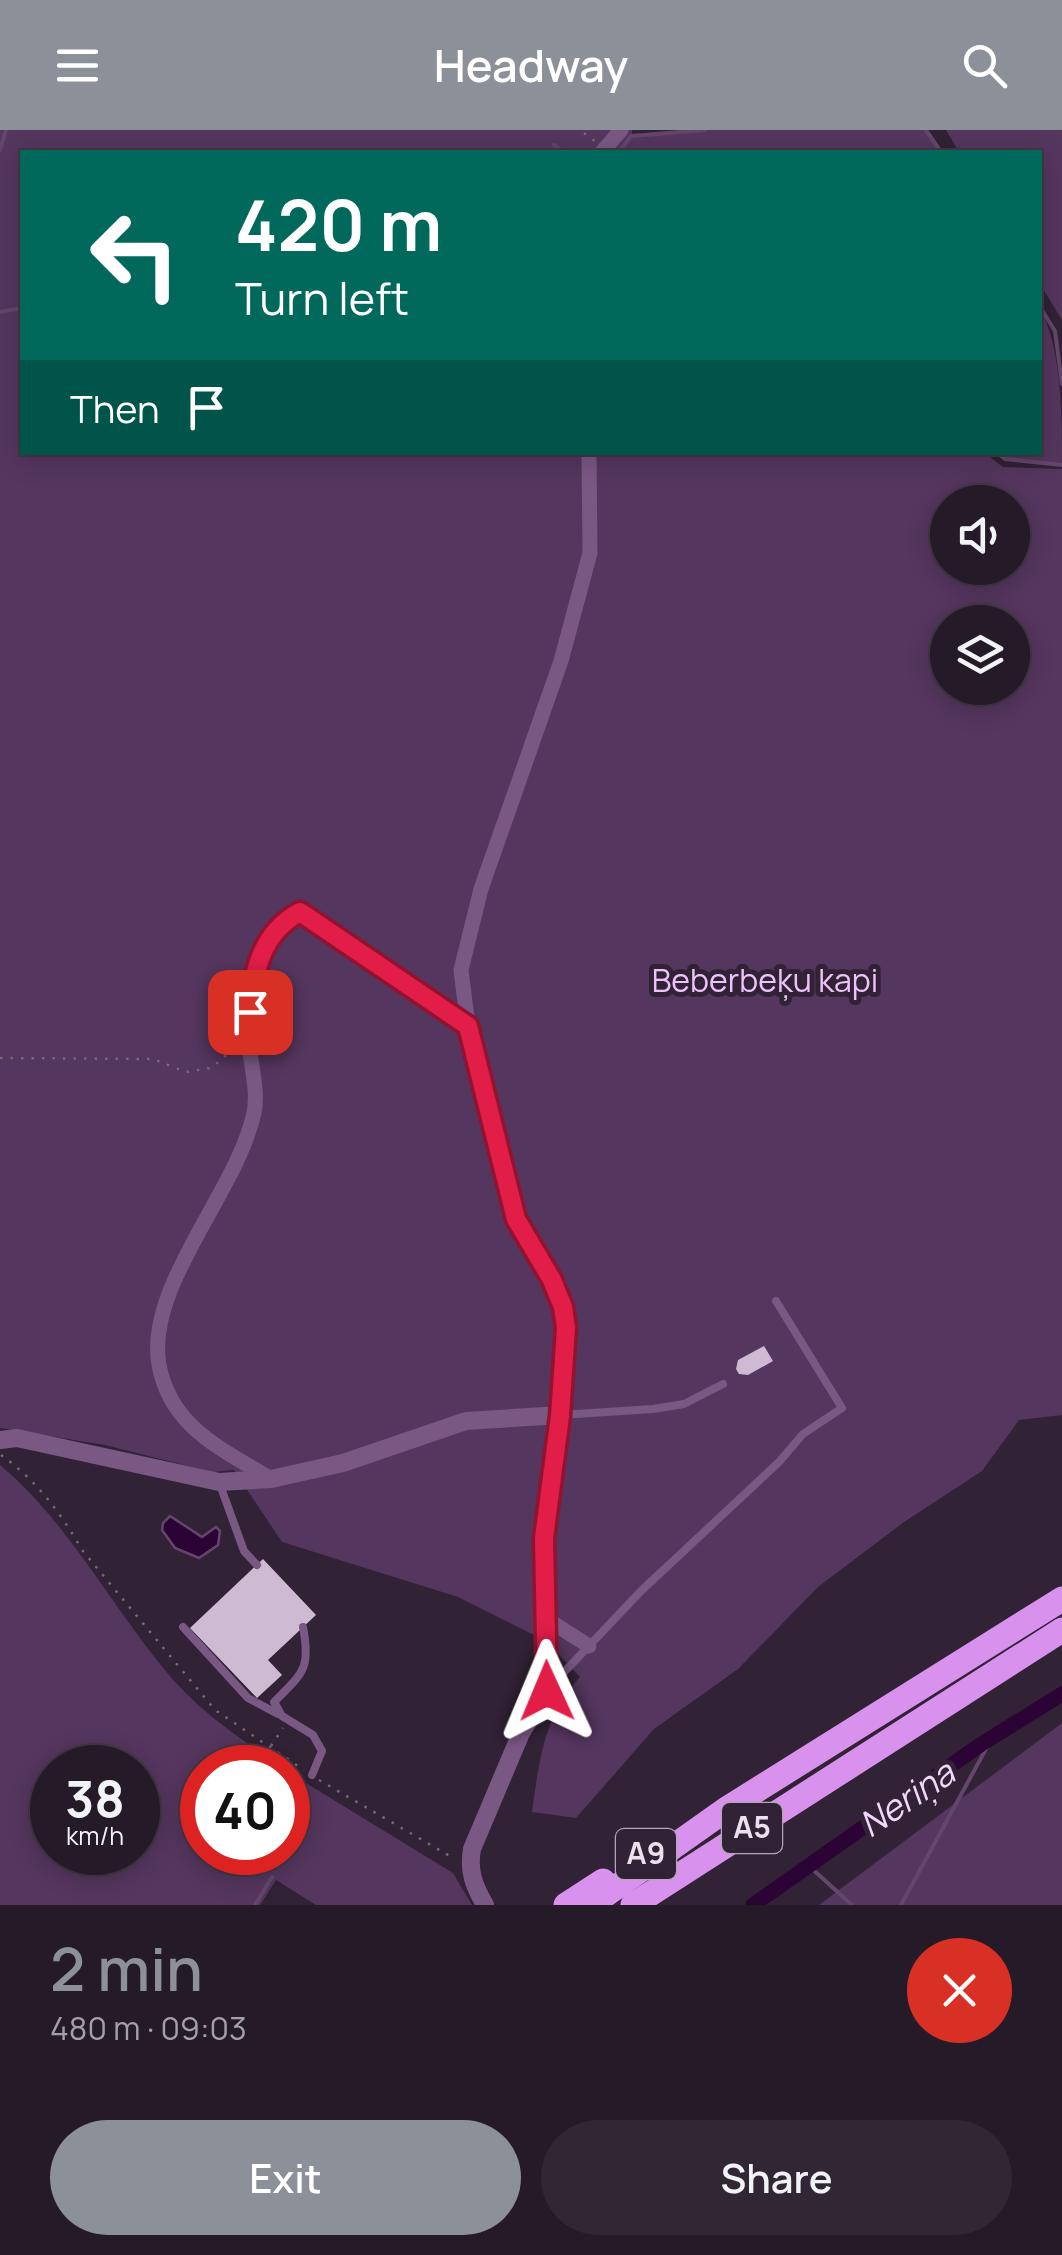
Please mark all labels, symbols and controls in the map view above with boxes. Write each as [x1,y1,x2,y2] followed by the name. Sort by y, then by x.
[434,34,628,96] text: Headway
[50,38,105,93] icon: menu
[957,38,1012,93] icon: search
[235,176,442,272] text: 420 m
[70,190,200,320] icon: left
[235,267,409,329] text: Turn left
[179,380,234,435] icon: arrive
[70,382,159,434] text: Then
[930,485,1030,705] map controls
[930,485,1030,585] button: sound
[930,605,1030,705] button: layers
[652,958,878,1002] park label: Beberbeķu kapi
[208,970,293,1055] pin
[223,985,278,1040] icon: arrive
[495,1639,599,1743] position arrow
[180,1745,310,1875] speed limit sign: 40
[849,1748,965,1848] water label: Neriņa
[65,1764,125,1832] text: 38
[722,1803,782,1853] road number: A5
[66,1818,124,1853] text: km/h
[616,1829,676,1879] road number: A9
[50,1927,203,2009] text: 2 min
[907,1938,1012,2043] button: close
[50,2006,247,2050] text: 480 m · 09:03
[50,2120,521,2235] button: Exit
[541,2120,1012,2235] button: Share

